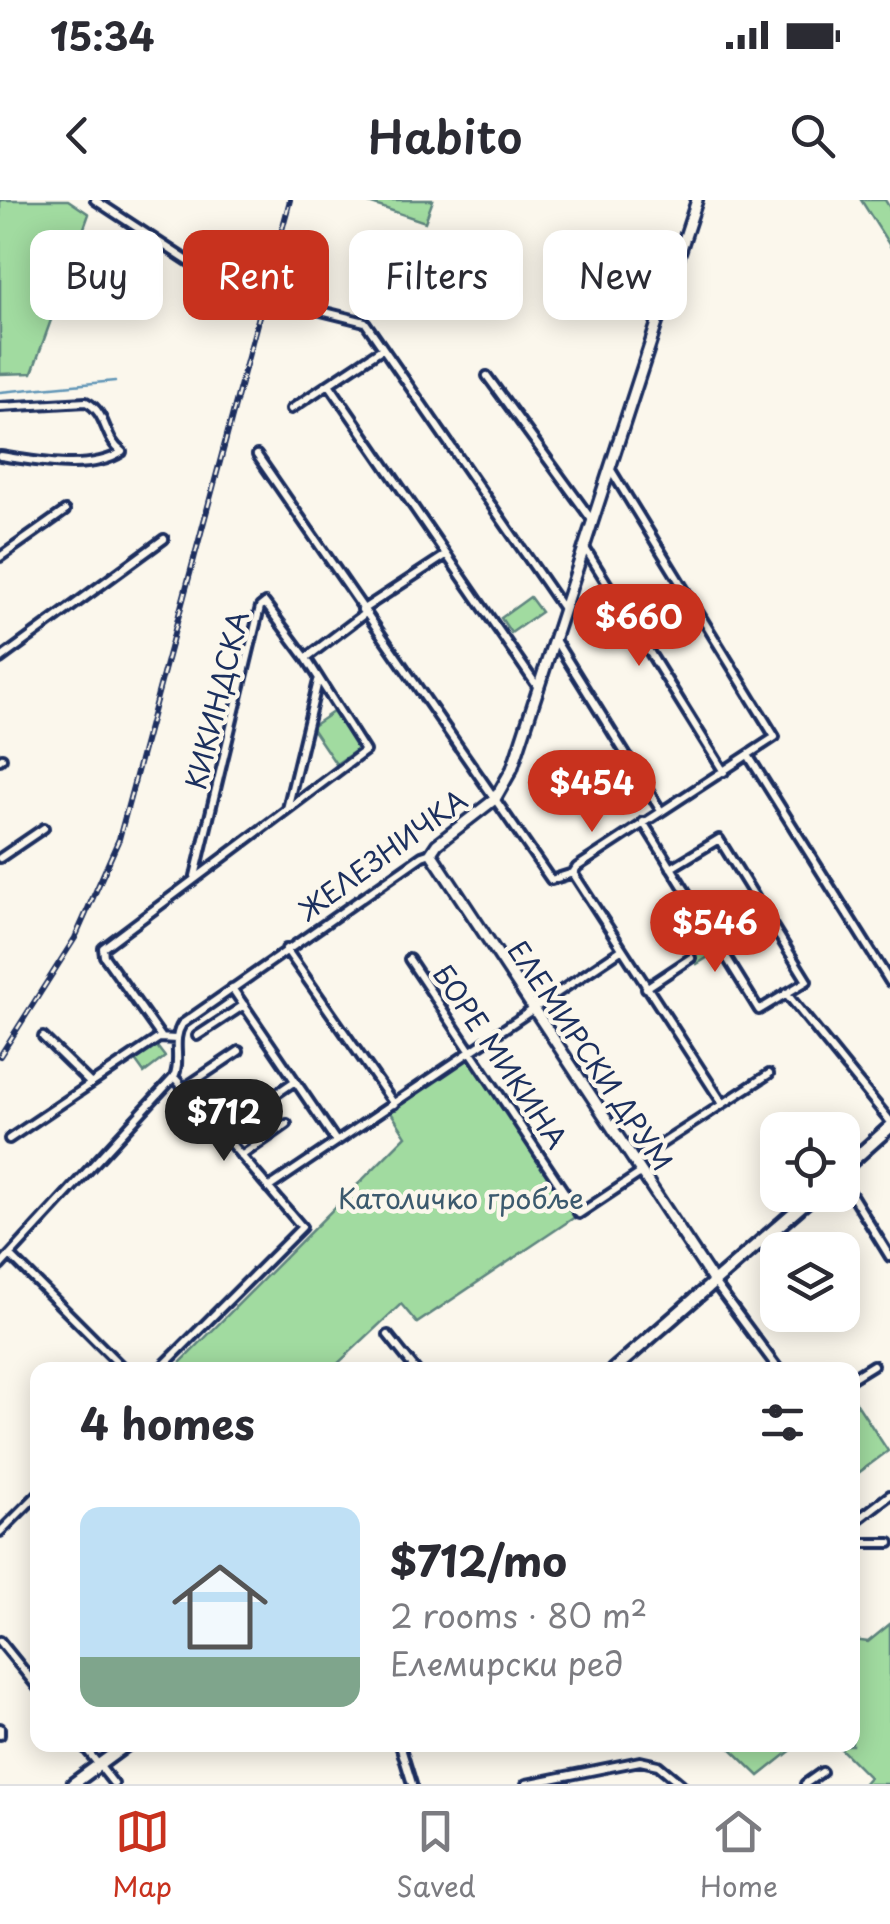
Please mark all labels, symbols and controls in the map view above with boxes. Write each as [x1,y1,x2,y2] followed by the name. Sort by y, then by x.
[50,7,155,64] text: 15:34
[368,101,522,169] text: Habito
[50,108,105,163] icon: back
[785,108,840,163] icon: search
[30,230,163,320] chip: Buy
[183,230,329,320] chip: Rent
[349,230,523,320] chip: Filters
[543,230,687,320] chip: New
[580,584,698,669] pin: $660
[595,592,683,640] text: $660
[173,606,259,794] street label: КИКИНДСКА
[533,750,651,835] pin: $454
[550,758,634,806] text: $454
[288,778,476,930] street label: ЖЕЛЕЗНИЧКА
[656,890,774,975] pin: $546
[672,898,758,946] text: $546
[498,931,684,1179] street label: ЕЛЕМИРСКИ ДРУМ
[423,955,579,1157] street label: БОРЕ МИКИНА
[165,1079,283,1164] pin: $712
[187,1087,261,1135] text: $712
[760,1112,860,1332] map controls
[760,1112,860,1212] button: locate
[338,1176,584,1219] park label: Католичко гробље
[760,1232,860,1332] button: layers
[80,1391,255,1454] text: 4 homes
[755,1395,810,1450] icon: filters
[390,1528,567,1591] text: $712/mo
[160,1547,280,1667] icon: home
[390,1591,647,1639] text: 2 rooms · 80 m²
[390,1639,623,1687] text: Елемирски ред
[112,1804,172,1907] tab: Map
[396,1804,476,1907] tab: Saved
[700,1804,778,1907] tab: Home

